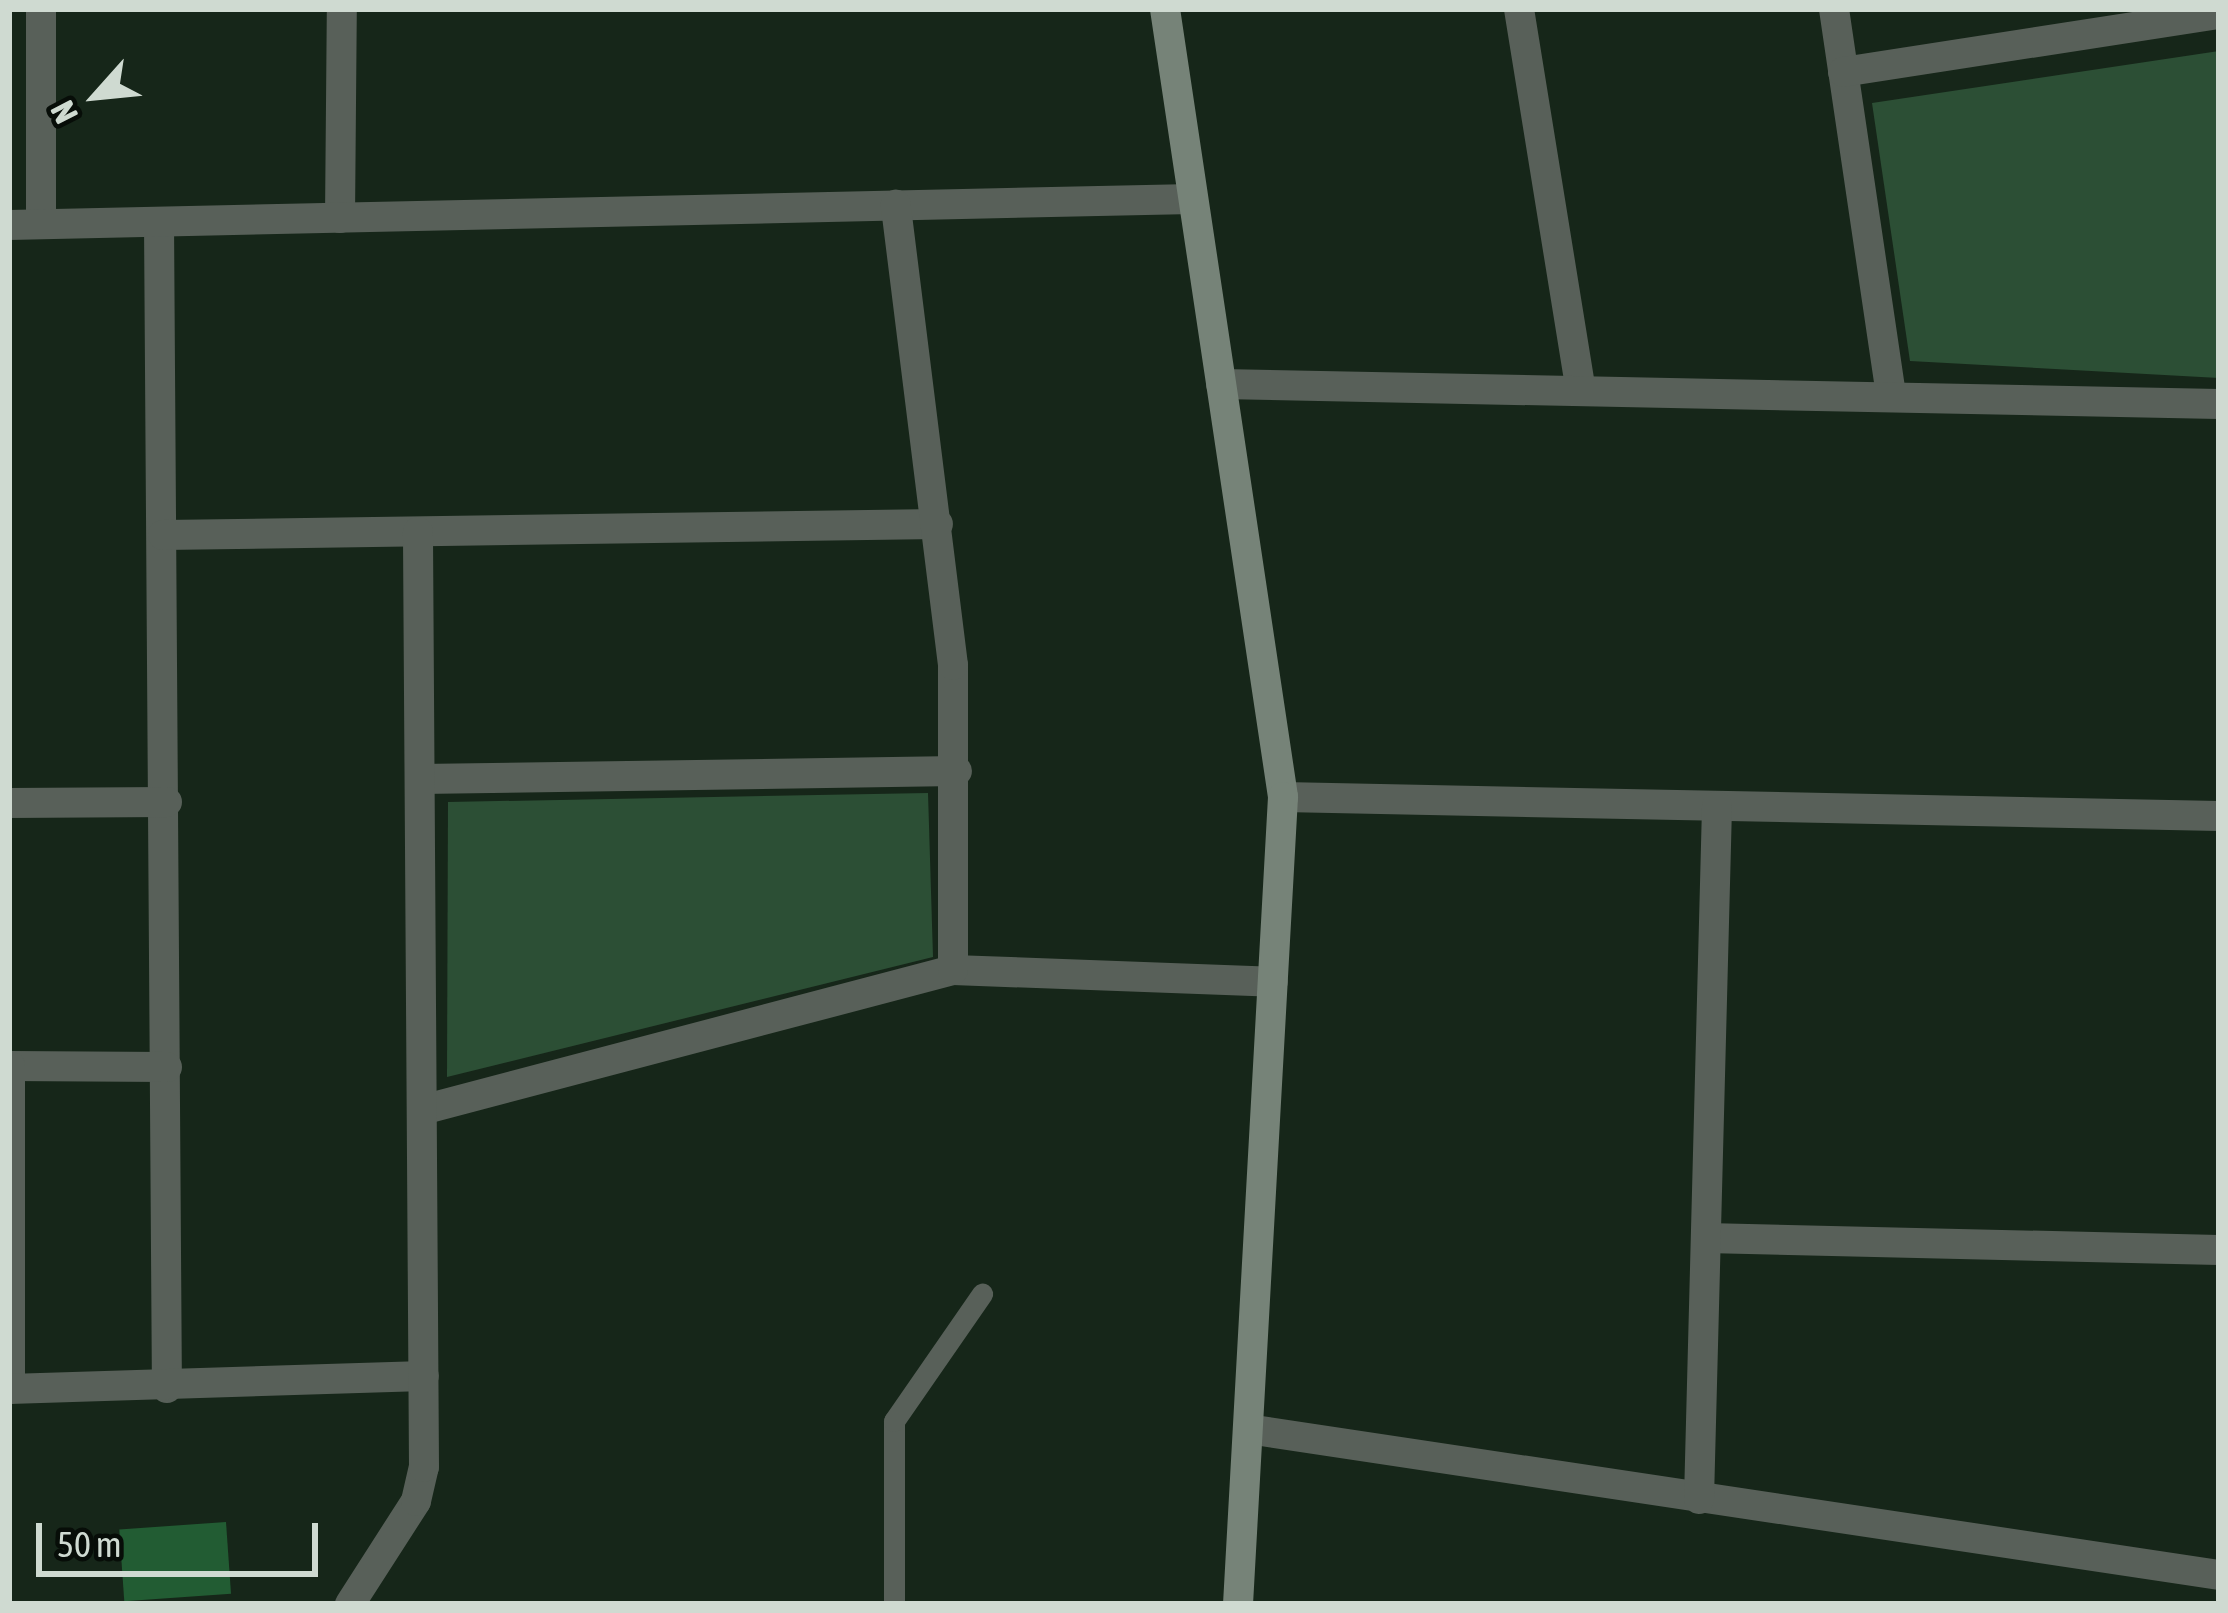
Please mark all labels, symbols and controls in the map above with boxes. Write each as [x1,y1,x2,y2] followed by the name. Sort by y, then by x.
[36,36,156,156] north arrow
[43,95,85,130] text: N
[42,1499,324,1573] scale bar
[57,1523,122,1565] text: 50 m

